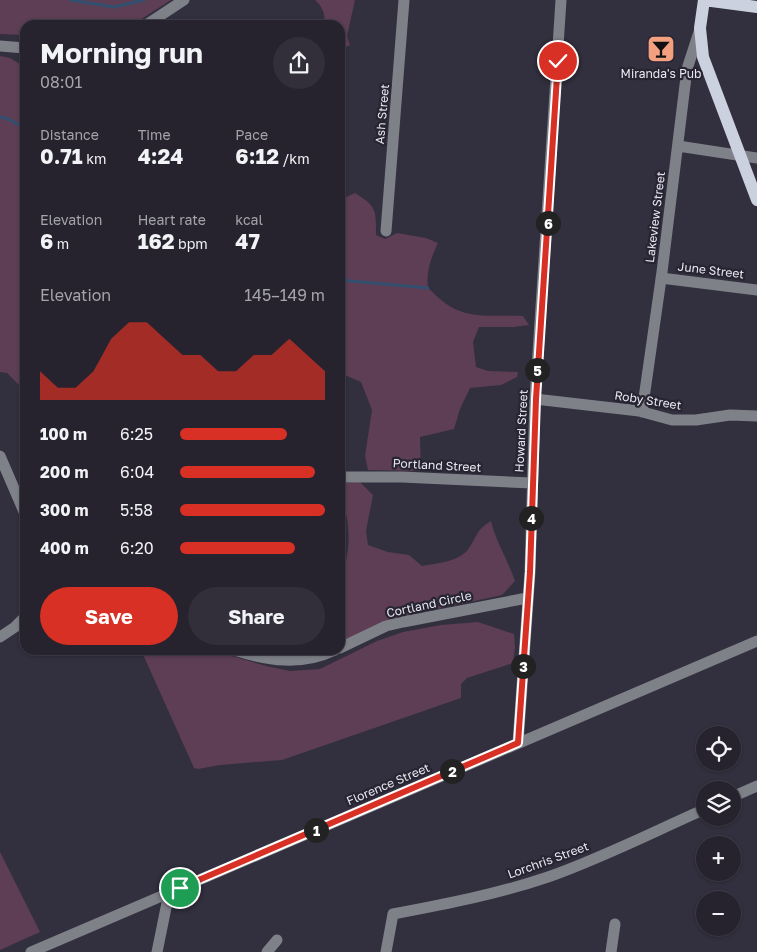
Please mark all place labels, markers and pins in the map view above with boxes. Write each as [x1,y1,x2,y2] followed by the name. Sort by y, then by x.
[646,34,676,64] bar icon: Miranda's Pub
[537,40,579,82] pin
[621,66,701,81] place label: Miranda's Pub
[536,210,560,236] pin: 6
[524,358,550,382] pin: 5
[518,506,544,530] pin: 4
[510,654,536,678] pin: 3
[440,758,464,784] pin: 2
[304,818,328,842] pin: 1
[159,867,201,909] pin

